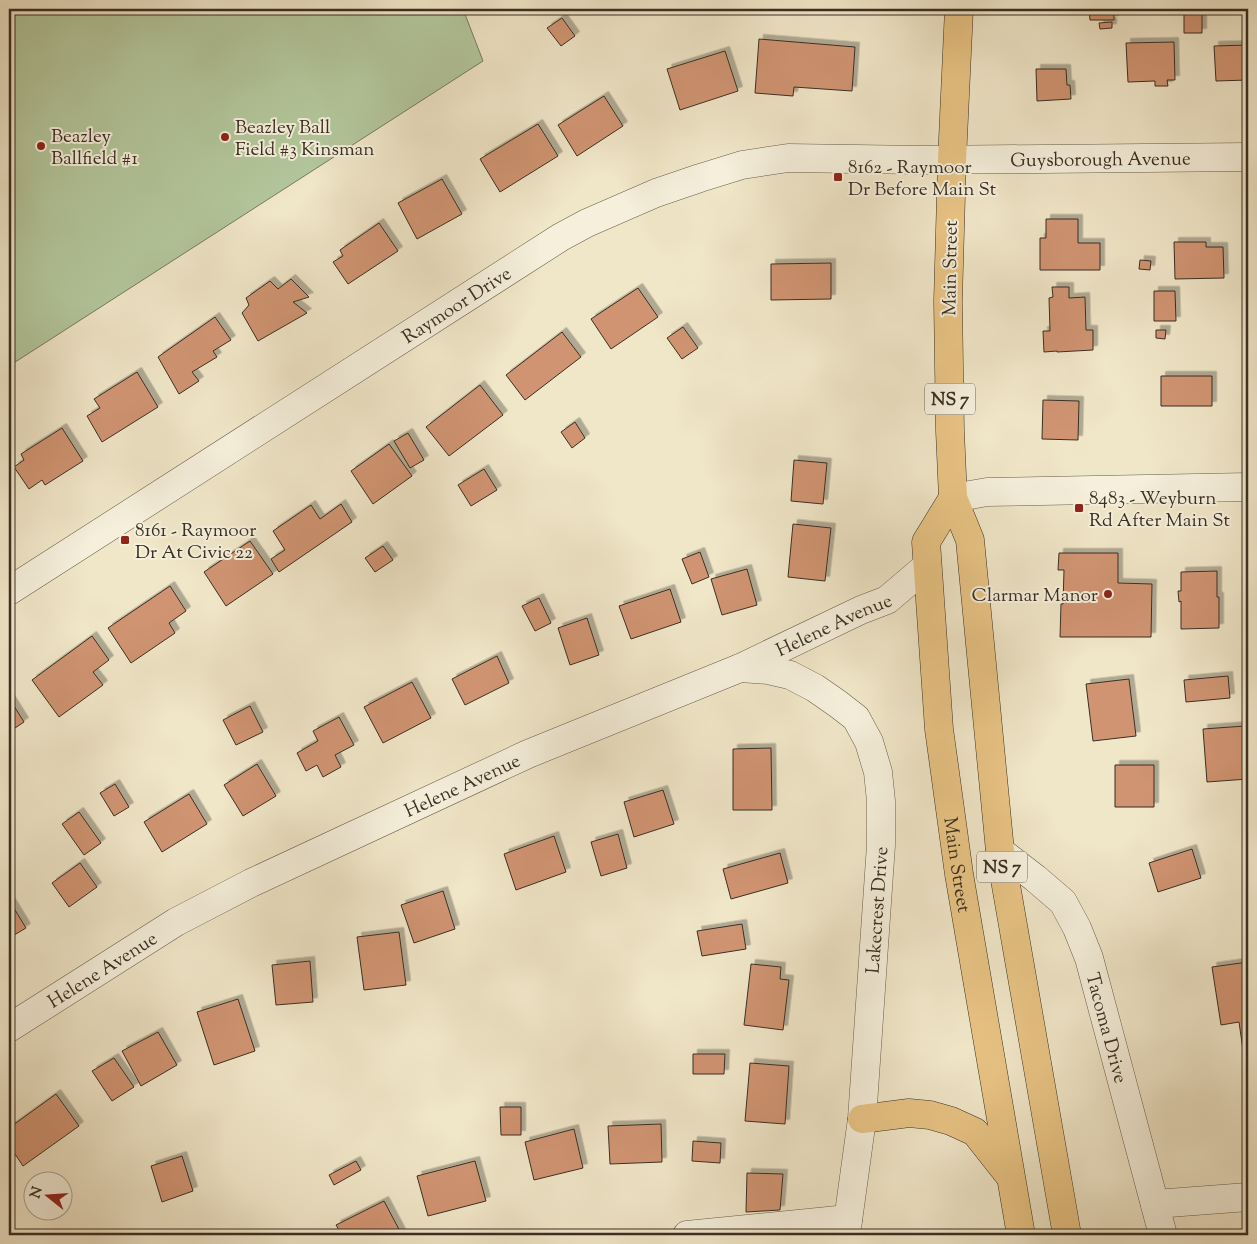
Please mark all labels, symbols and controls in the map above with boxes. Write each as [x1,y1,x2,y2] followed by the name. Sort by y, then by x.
[235,115,375,164] place label: Beazley Ball Field #3 Kinsman
[51,124,138,173] place label: Beazley Ballfield #1
[219,131,231,143] marker: Beazley Ball Field #3 Kinsman
[35,140,47,152] marker: Beazley Ballfield #1
[1010,147,1191,175] street label: Guysborough Avenue
[848,155,997,204] place label: 8162 - Raymoor Dr Before Main St
[832,171,844,183] marker: 8162 - Raymoor Dr Before Main St
[937,219,966,316] street label: Main Street
[397,261,517,352] street label: Raymoor Drive
[925,384,975,414] road number: NS 7
[1089,486,1231,535] place label: 8483 - Weyburn Rd After Main St
[1073,502,1085,514] marker: 8483 - Weyburn Rd After Main St
[135,518,256,567] place label: 8161 - Raymoor Dr At Civic 22
[119,534,131,546] marker: 8161 - Raymoor Dr At Civic 22
[972,583,1098,610] place label: Clarmar Manor
[772,588,897,665] street label: Helene Avenue
[1102,588,1114,600] marker: Clarmar Manor
[400,748,526,826] street label: Helene Avenue
[935,816,976,915] street label: Main Street
[861,846,896,975] street label: Lakecrest Drive
[977,852,1027,882] road number: NS 7
[43,926,163,1016] street label: Helene Avenue
[1077,970,1133,1087] street label: Tacoma Drive
[22,1172,72,1222] north arrow
[26,1185,49,1201] text: N

